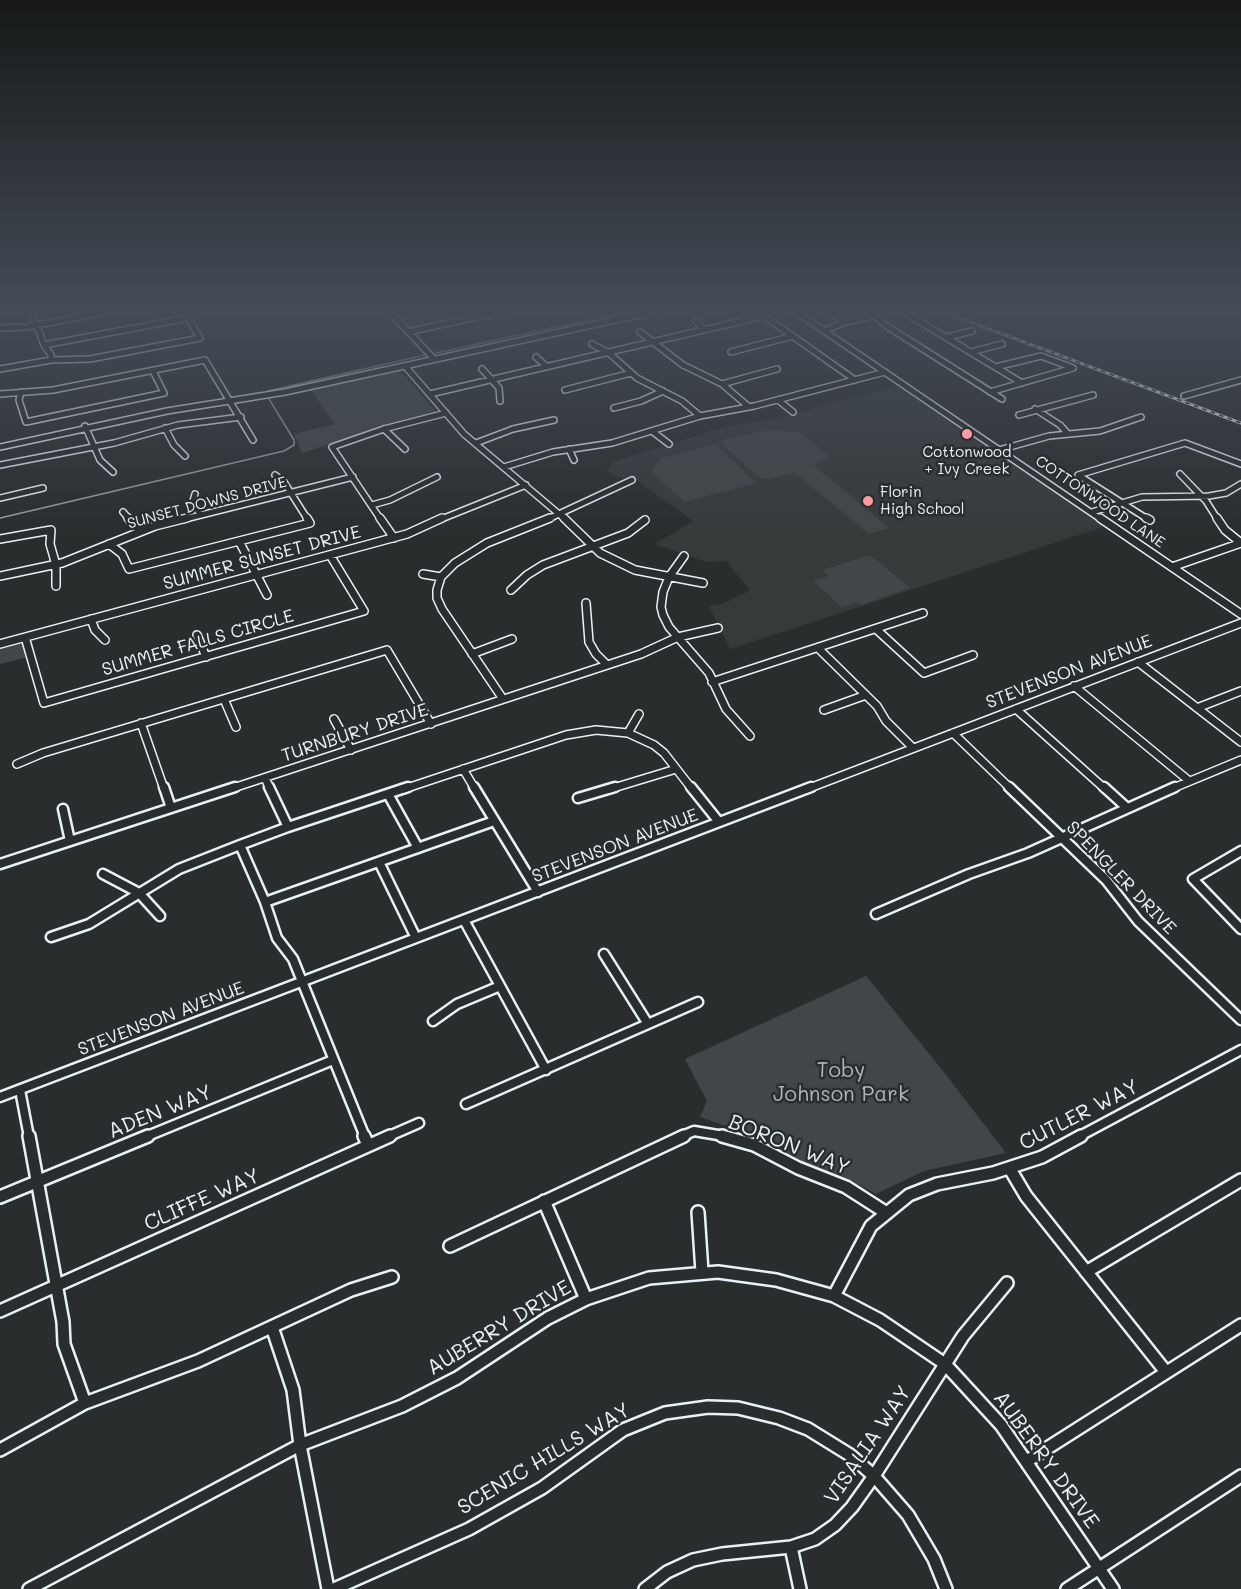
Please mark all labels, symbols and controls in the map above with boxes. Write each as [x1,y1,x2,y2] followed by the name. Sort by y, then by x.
[960,427,974,441] marker: Cottonwood + Ivy Creek
[923,443,1011,478] place label: Cottonwood + Ivy Creek
[1032,452,1168,552] street label: COTTONWOOD LANE
[125,473,289,533] street label: SUNSET DOWNS DRIVE
[880,483,965,518] place label: Florin High School
[861,494,875,508] marker: Florin High School
[161,521,363,595] street label: SUMMER SUNSET DRIVE
[100,605,296,681] street label: SUMMER FALLS CIRCLE
[983,630,1155,714] street label: STEVENSON AVENUE
[279,699,431,767] street label: TURNBURY DRIVE
[529,804,701,888] street label: STEVENSON AVENUE
[1062,817,1180,939] street label: SPENGLER DRIVE
[75,977,247,1061] street label: STEVENSON AVENUE
[773,1058,909,1108] park label: Toby Johnson Park
[1015,1074,1143,1156] street label: CUTLER WAY
[104,1080,216,1144] street label: ADEN WAY
[725,1109,853,1181] street label: BORON WAY
[140,1163,264,1237] street label: CLIFFE WAY
[422,1275,576,1381] street label: AUBERRY DRIVE
[819,1381,917,1509] street label: VISALIA WAY
[988,1386,1104,1534] street label: AUBERRY DRIVE
[453,1398,635,1520] street label: SCENIC HILLS WAY

